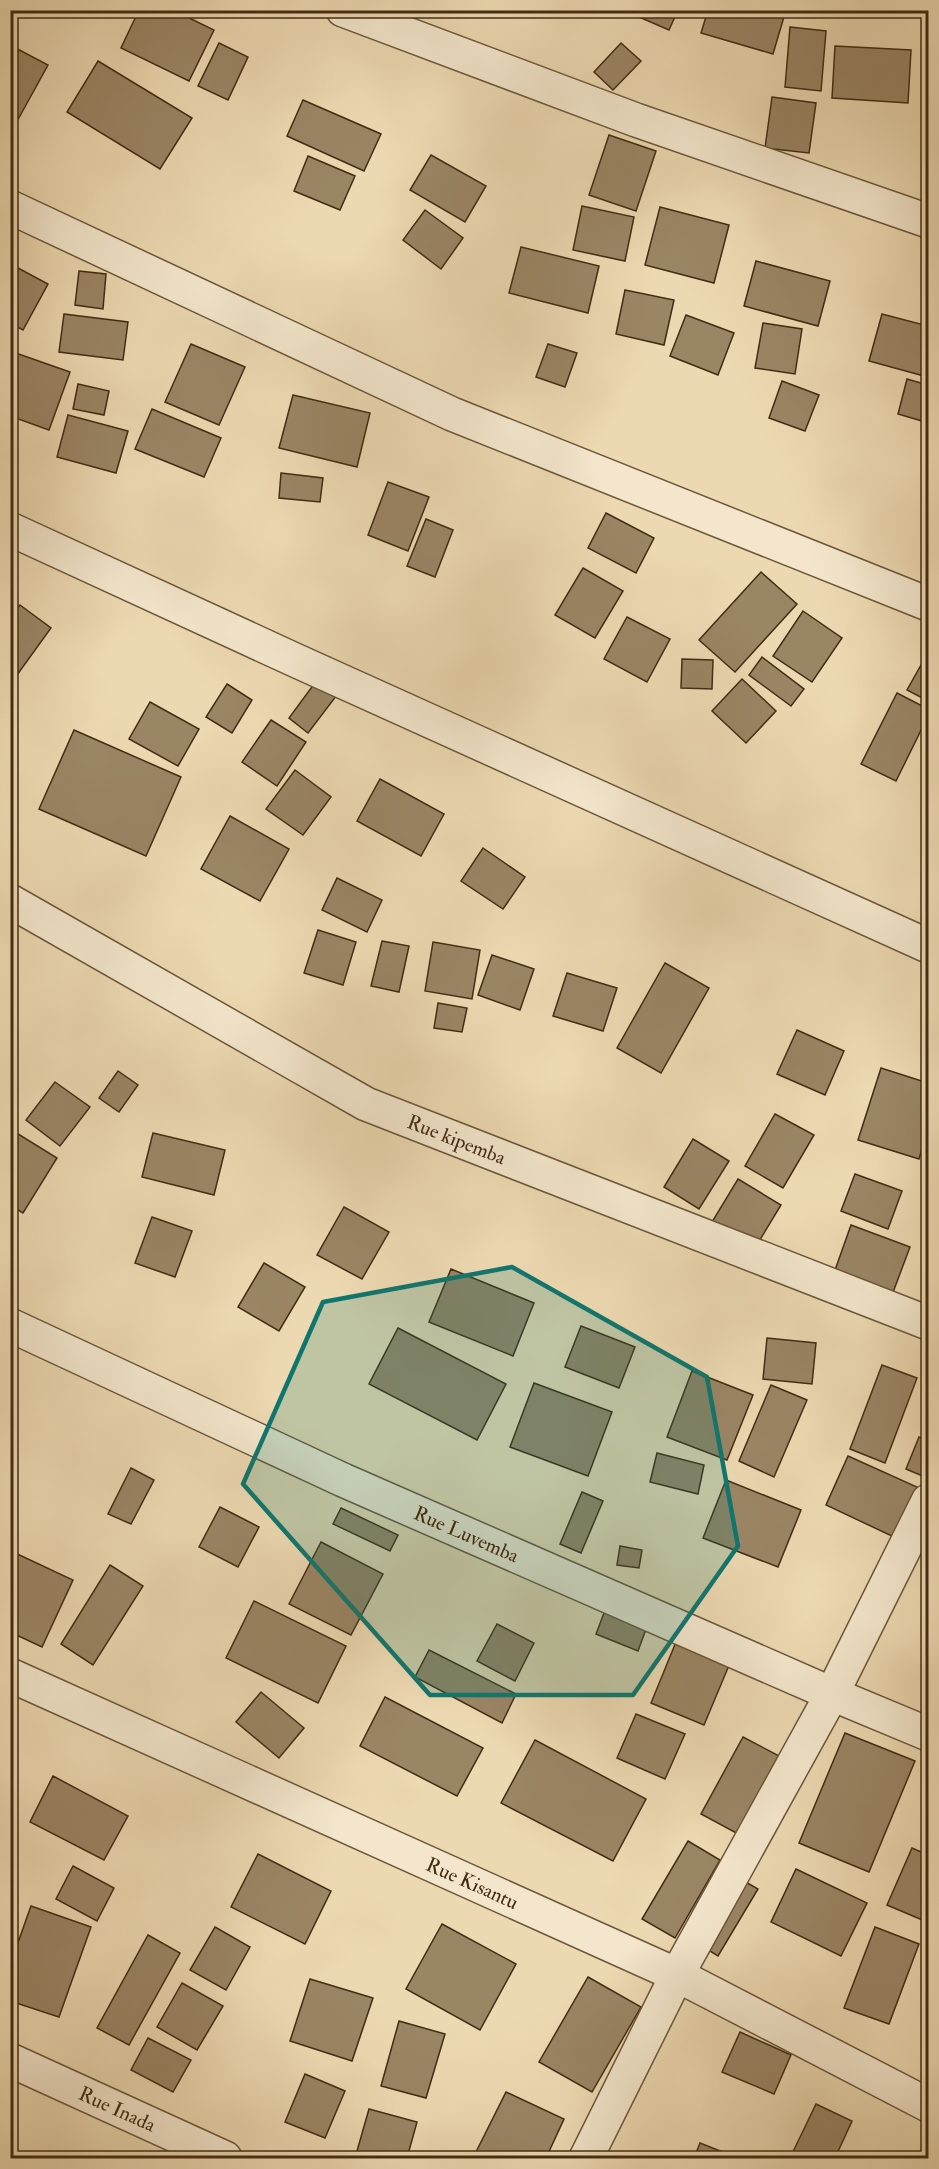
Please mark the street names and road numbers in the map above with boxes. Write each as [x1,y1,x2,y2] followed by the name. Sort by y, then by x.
[404,1109,510,1170] street label: Rue kipemba
[410,1500,523,1568] street label: Rue Luvemba
[422,1851,522,1915] street label: Rue Kisantu
[75,2081,160,2138] street label: Rue Inada

